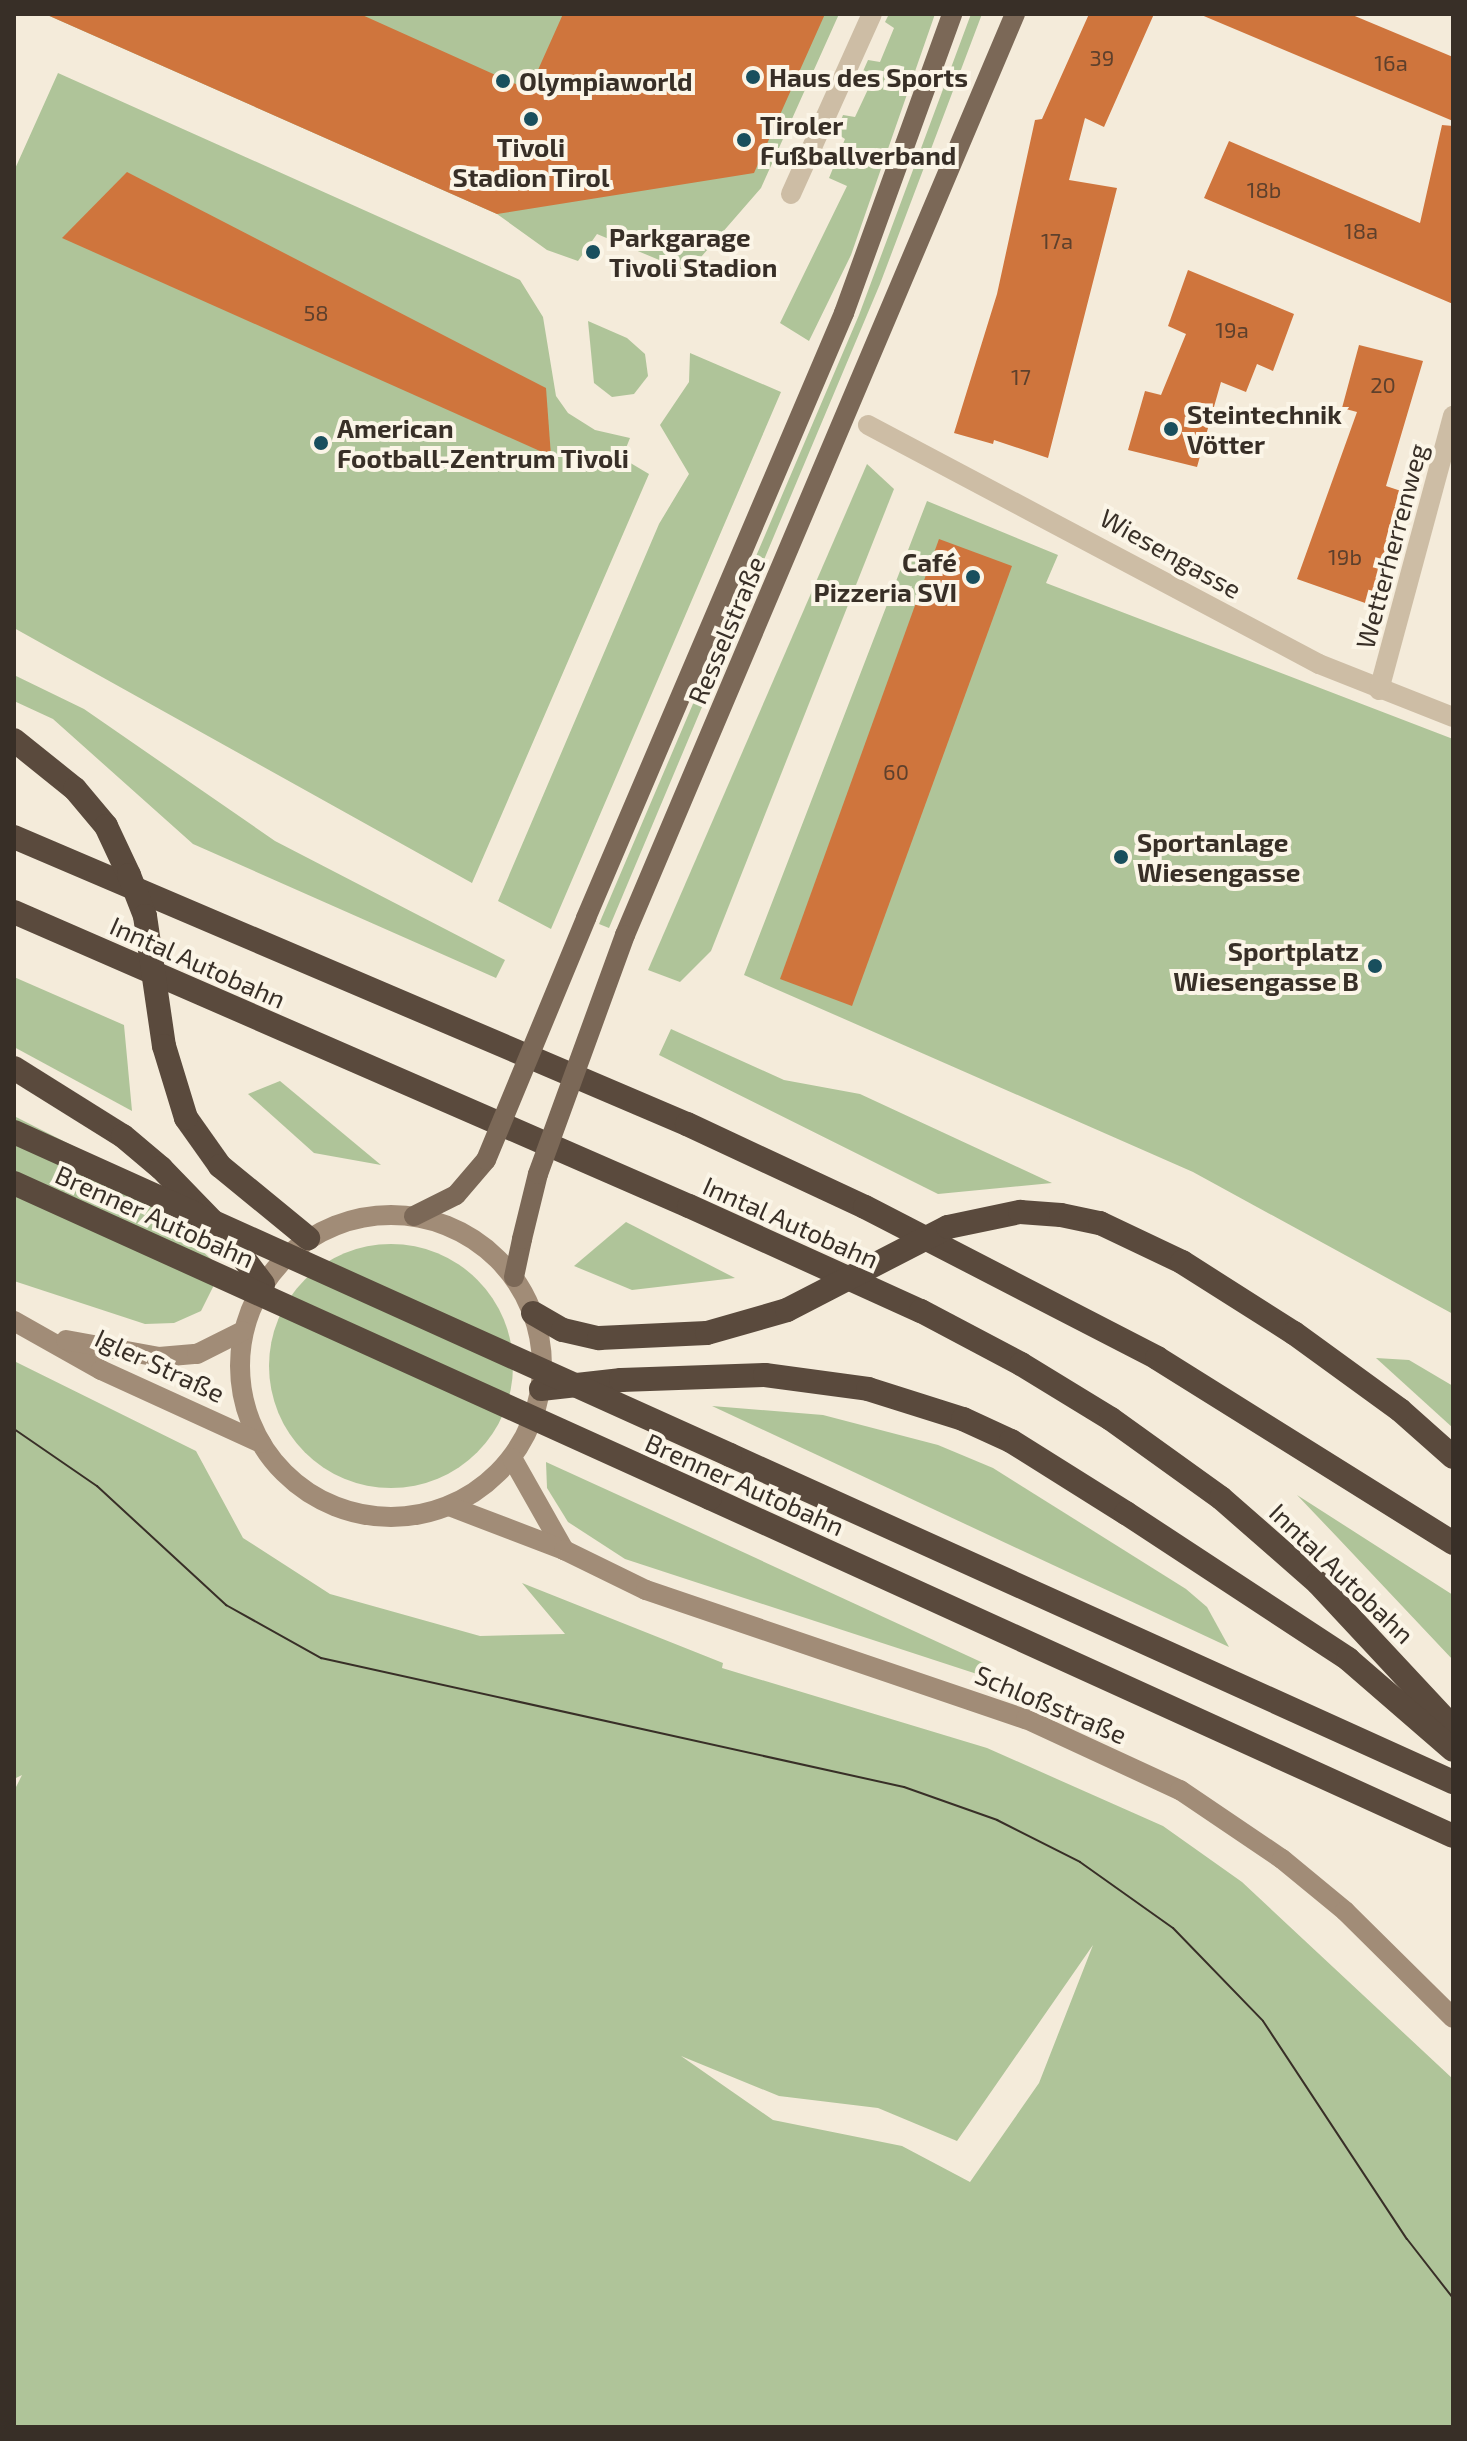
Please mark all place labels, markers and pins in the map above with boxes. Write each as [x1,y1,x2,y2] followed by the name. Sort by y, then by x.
[769,61,968,93] place label: Haus des Sports
[519,65,692,97] place label: Olympiaworld
[744,68,762,86] marker: Haus des Sports
[494,72,512,90] marker: Olympiaworld
[760,109,956,170] place label: Tiroler Fußballverband
[522,110,540,128] marker: Tivoli Stadion Tirol
[452,131,610,192] place label: Tivoli Stadion Tirol
[735,131,753,149] marker: Tiroler Fußballverband
[609,221,777,282] place label: Parkgarage Tivoli Stadion
[584,243,602,261] marker: Parkgarage Tivoli Stadion
[1187,398,1342,460] place label: Steintechnik Vötter
[337,412,630,474] place label: American Football-Zentrum Tivoli
[1162,420,1180,438] marker: Steintechnik Vötter
[312,434,330,452] marker: American Football-Zentrum Tivoli
[814,546,957,608] place label: Café Pizzeria SVI
[964,568,982,586] marker: Café Pizzeria SVI
[1137,826,1300,888] place label: Sportanlage Wiesengasse
[1112,848,1130,866] marker: Sportanlage Wiesengasse
[1173,935,1359,996] place label: Sportplatz Wiesengasse B
[1366,957,1384,975] marker: Sportplatz Wiesengasse B

